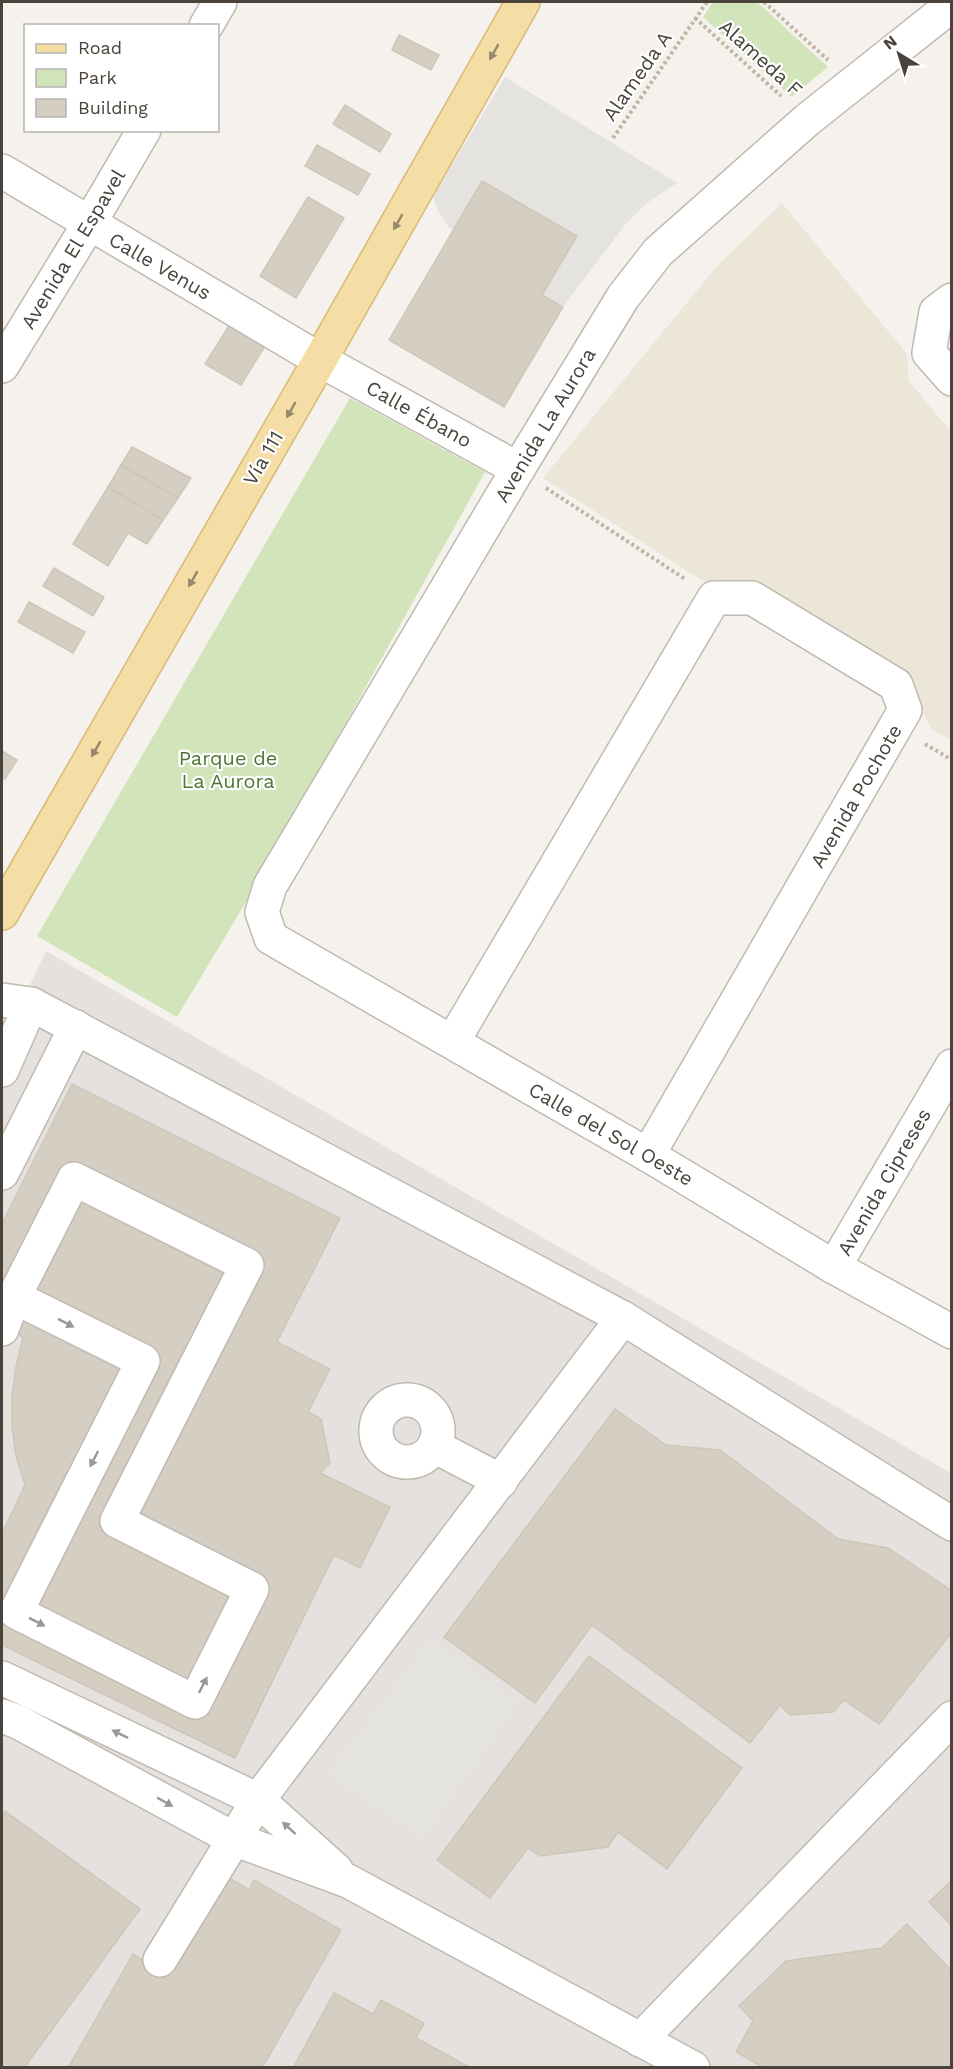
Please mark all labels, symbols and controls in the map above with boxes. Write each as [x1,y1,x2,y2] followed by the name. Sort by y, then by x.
[714,14,808,102] street label: Alameda F
[24,24,219,132] legend
[869,24,929,84] north arrow
[597,27,677,125] street label: Alameda A
[880,31,901,54] text: N
[78,37,122,58] text: Road
[489,44,499,61] one-way arrow
[78,67,117,88] text: Park
[78,97,148,118] text: Building
[16,165,130,333] street label: Avenida El Espavel
[393,214,403,231] one-way arrow
[105,227,215,305] street label: Calle Venus
[489,344,601,506] street label: Avenida La Aurora
[362,375,476,453] street label: Calle Ébano
[286,402,296,419] one-way arrow
[238,426,288,490] street label: Vía 111
[189,571,199,588] one-way arrow
[805,720,907,872] street label: Avenida Pochote
[92,740,102,757] one-way arrow
[179,746,277,793] park label: Parque de La Aurora
[524,1077,698,1191] street label: Calle del Sol Oeste
[832,1104,936,1260] street label: Avenida Cipreses
[58,1318,75,1327] one-way arrow
[89,1450,98,1467] one-way arrow
[28,1618,45,1627] one-way arrow
[198,1677,208,1694] one-way arrow
[111,1730,128,1739] one-way arrow
[157,1797,174,1807] one-way arrow
[282,1822,297,1835] one-way arrow

